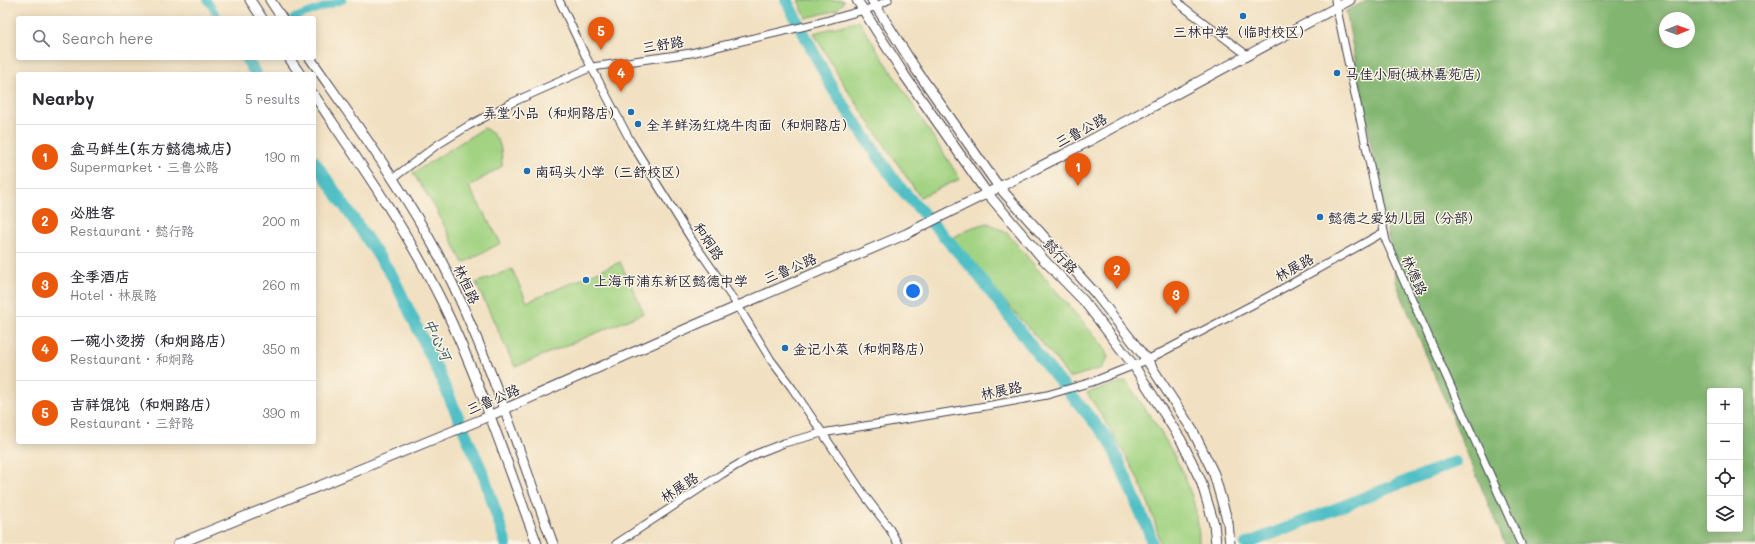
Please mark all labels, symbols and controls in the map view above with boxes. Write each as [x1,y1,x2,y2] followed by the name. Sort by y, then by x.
[1238,11,1248,21] marker: 三林中学（临时校区）
[1659,12,1695,48] north arrow
[16,16,316,60] search box
[588,17,614,50] pin: 5
[1173,22,1313,41] place label: 三林中学（临时校区）
[30,27,52,49] icon: search
[62,28,153,48] text: Search here
[641,31,685,57] street label: 三舒路
[608,59,634,92] pin: 4
[1345,64,1481,83] place label: 马佳小厨(城林嘉苑店)
[1332,68,1342,78] marker: 马佳小厨(城林嘉苑店)
[32,87,94,109] text: Nearby
[245,90,300,107] text: 5 results
[483,103,623,122] place label: 弄堂小品（和炯路店）
[626,107,636,117] marker: 弄堂小品（和炯路店）
[1052,108,1110,152] street label: 三鲁公路
[646,115,856,134] place label: 全羊鲜汤红烧牛肉面（和炯路店）
[633,119,643,129] marker: 全羊鲜汤红烧牛肉面（和炯路店）
[70,138,231,158] text: 盒马鲜生(东方懿德城店)
[42,148,48,165] text: 1
[264,148,300,165] text: 190 m
[1065,153,1091,186] pin: 1
[70,158,219,175] text: Supermarket · 三鲁公路
[535,162,689,181] place label: 南码头小学（三舒校区）
[522,166,532,176] marker: 南码头小学（三舒校区）
[70,202,115,222] text: 必胜客
[1328,208,1482,227] place label: 懿德之爱幼儿园（分部）
[41,212,49,229] text: 2
[262,212,300,229] text: 200 m
[1315,212,1325,222] marker: 懿德之爱幼儿园（分部）
[689,218,729,264] street label: 和炯路
[70,222,194,239] text: Restaurant · 懿行路
[1040,234,1082,278] street label: 懿行路
[761,248,819,288] street label: 三鲁公路
[1271,249,1317,285] street label: 林展路
[1398,252,1432,298] street label: 林德路
[1104,256,1130,289] pin: 2
[450,261,484,307] street label: 林恒路
[70,266,130,286] text: 全季酒店
[594,271,748,290] place label: 上海市浦东新区懿德中学
[581,275,591,285] marker: 上海市浦东新区懿德中学
[41,276,49,293] text: 3
[262,276,300,293] text: 260 m
[903,281,923,301] your location
[1163,281,1189,314] pin: 3
[70,286,157,303] text: Hotel · 林展路
[419,314,458,366] water label: 中心河
[70,330,235,350] text: 一碗小烫捞（和炯路店）
[793,339,933,358] place label: 金记小菜（和炯路店）
[41,340,49,357] text: 4
[262,340,300,357] text: 350 m
[780,343,790,353] marker: 金记小菜（和炯路店）
[70,350,194,367] text: Restaurant · 和炯路
[979,377,1023,403] street label: 林展路
[464,379,522,419] street label: 三鲁公路
[1707,388,1743,532] map controls
[1707,388,1743,424] button: +
[70,394,220,414] text: 吉祥馄饨（和炯路店）
[41,404,49,421] text: 5
[262,404,300,421] text: 390 m
[70,414,194,431] text: Restaurant · 三舒路
[1707,424,1743,460] button: −
[1707,460,1743,496] button: locate
[656,467,702,507] street label: 林展路
[1707,496,1743,532] button: layers

